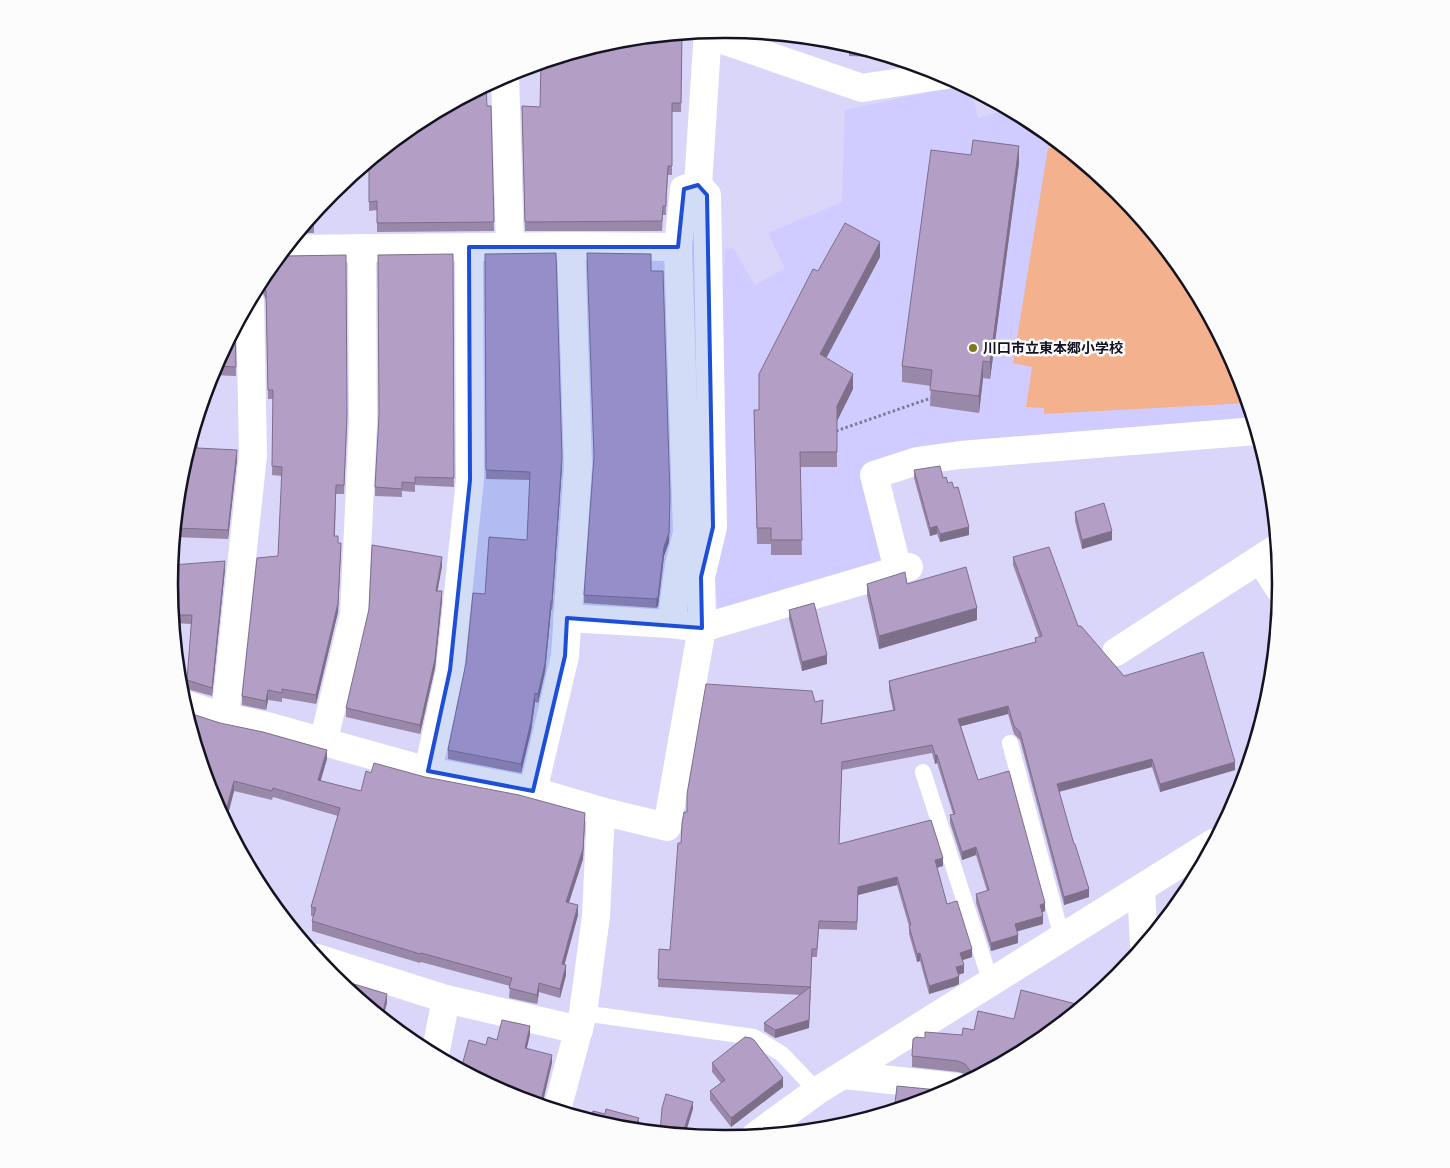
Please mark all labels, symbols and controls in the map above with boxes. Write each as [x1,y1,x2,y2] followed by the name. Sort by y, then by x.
[983,339,1123,356] place label: 川口市立東本郷小学校
[967,342,979,354] marker: 川口市立東本郷小学校

